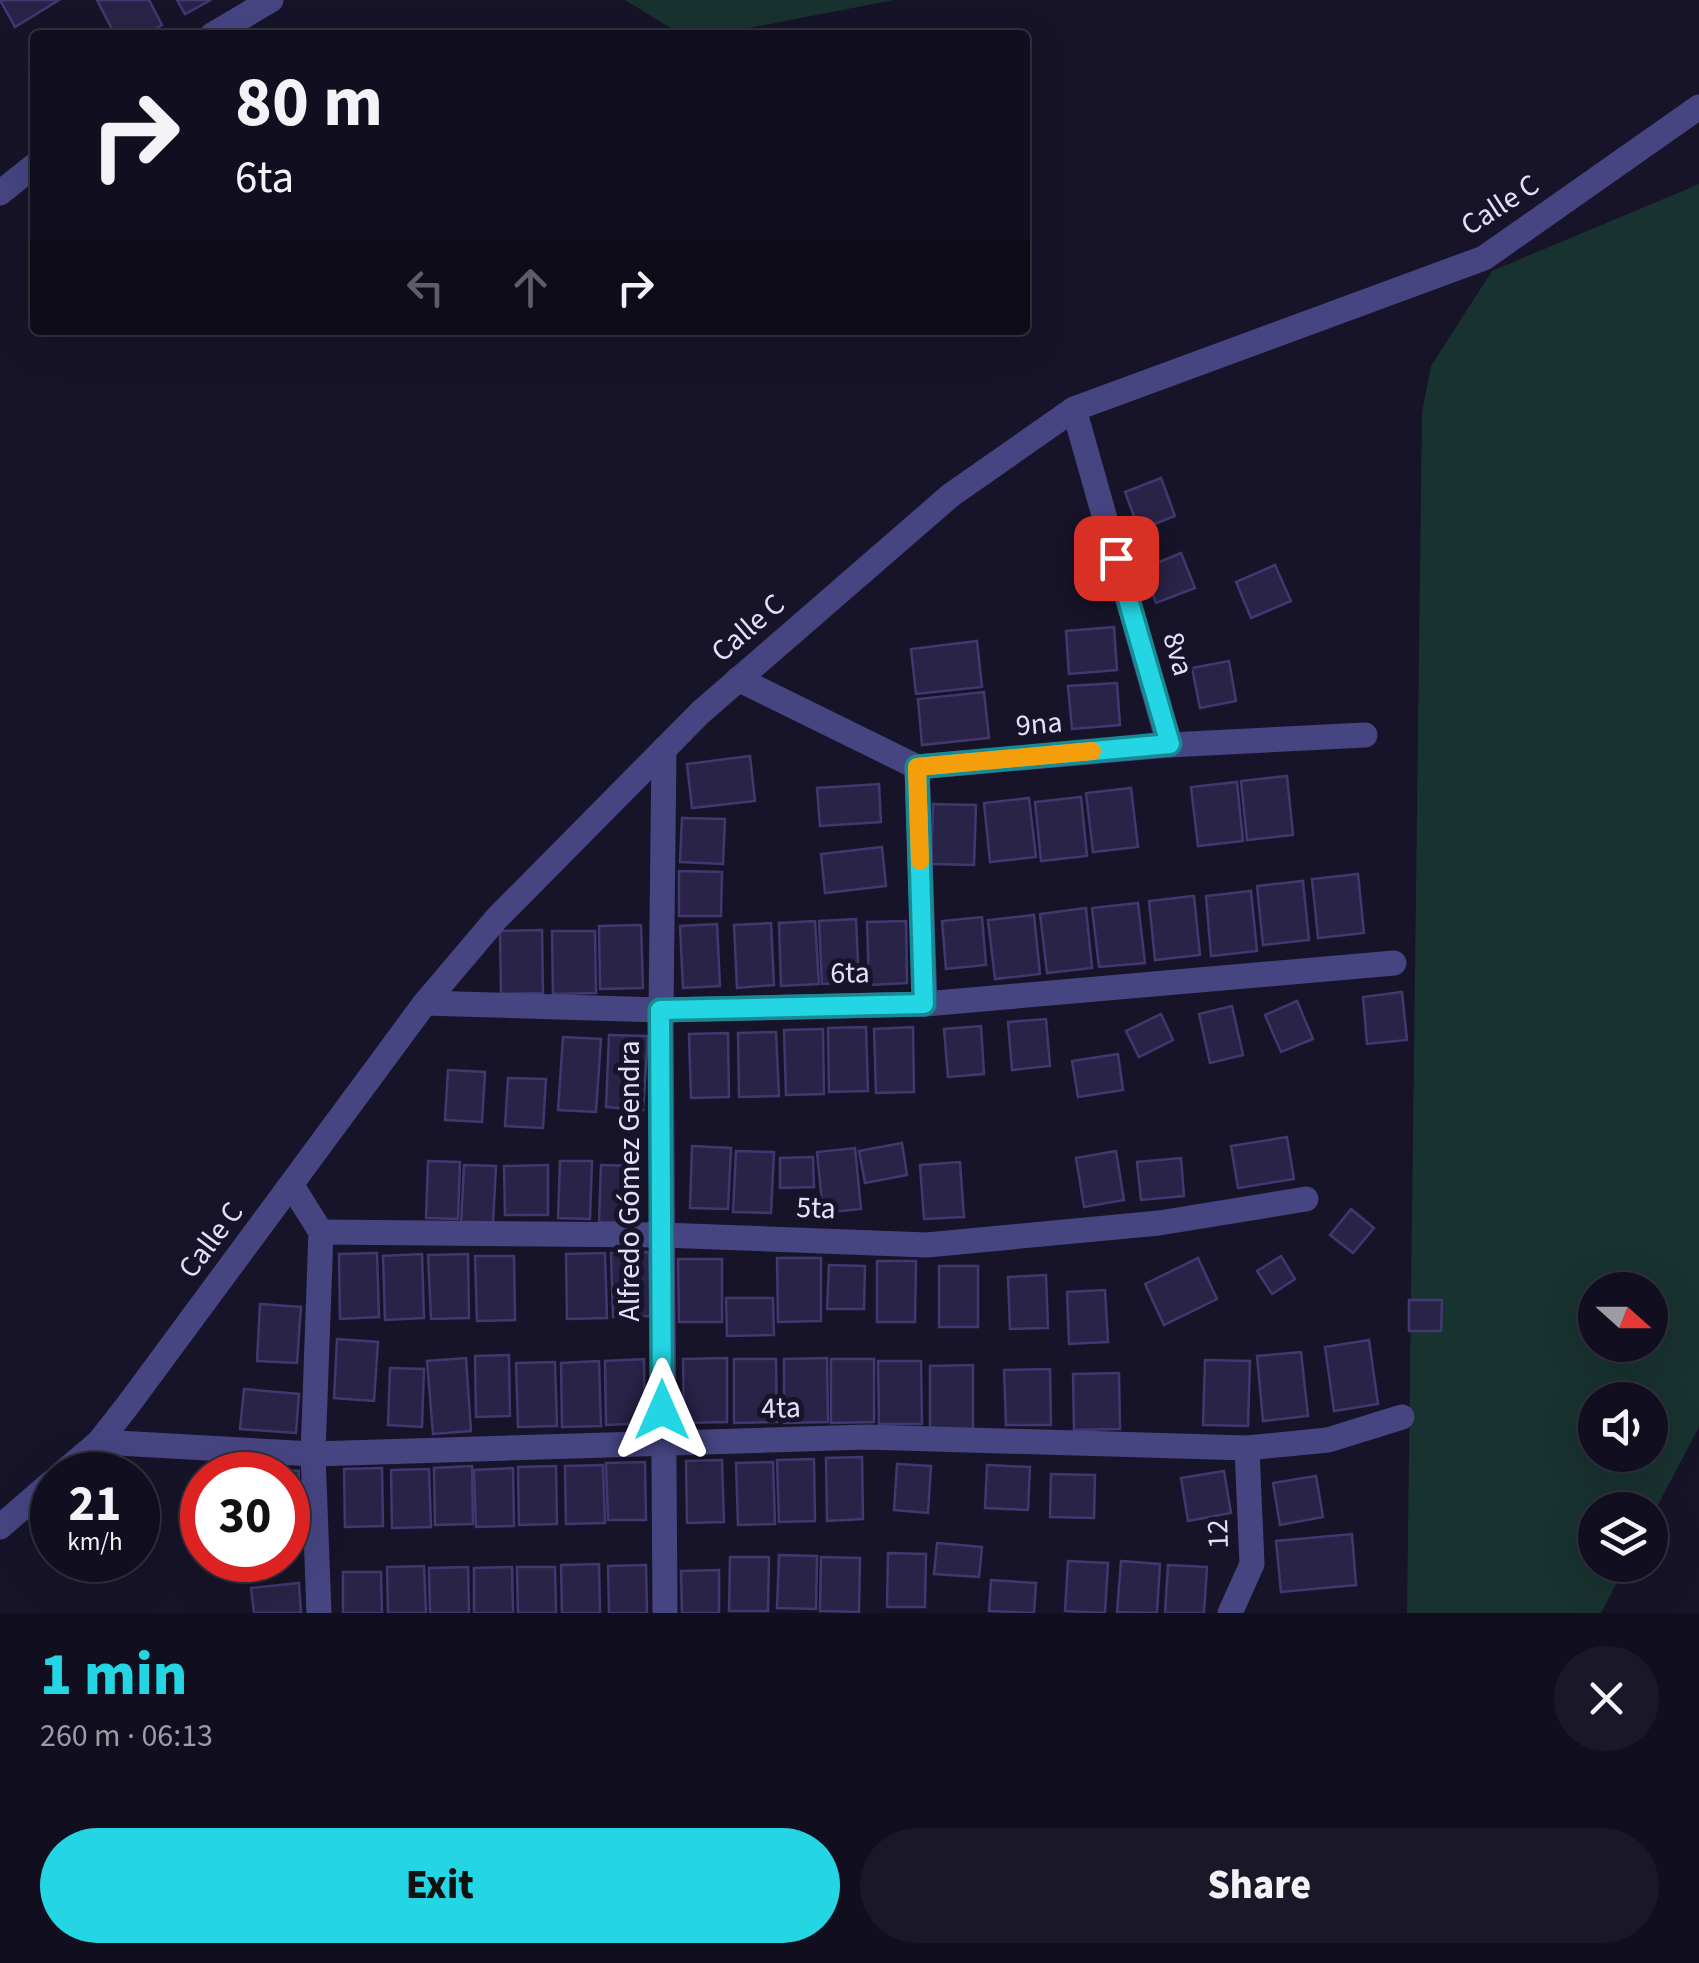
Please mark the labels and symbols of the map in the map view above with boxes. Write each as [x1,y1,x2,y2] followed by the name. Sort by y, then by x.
[1452,164,1548,246] street label: Calle C
[1074,516,1159,601] pin
[702,584,794,672] street label: Calle C
[1151,627,1205,681] street label: 8va
[1014,701,1064,747] street label: 9na
[830,951,870,995] street label: 6ta
[608,1040,651,1322] street label: Alfredo Gómez Gendra
[795,1186,837,1230] street label: 5ta
[168,1193,254,1287] street label: Calle C
[1578,1272,1668,1362] north arrow
[610,1358,714,1462] position arrow
[760,1386,802,1430] street label: 4ta
[180,1452,310,1582] speed limit sign: 30
[1196,1518,1240,1550] street label: 12

